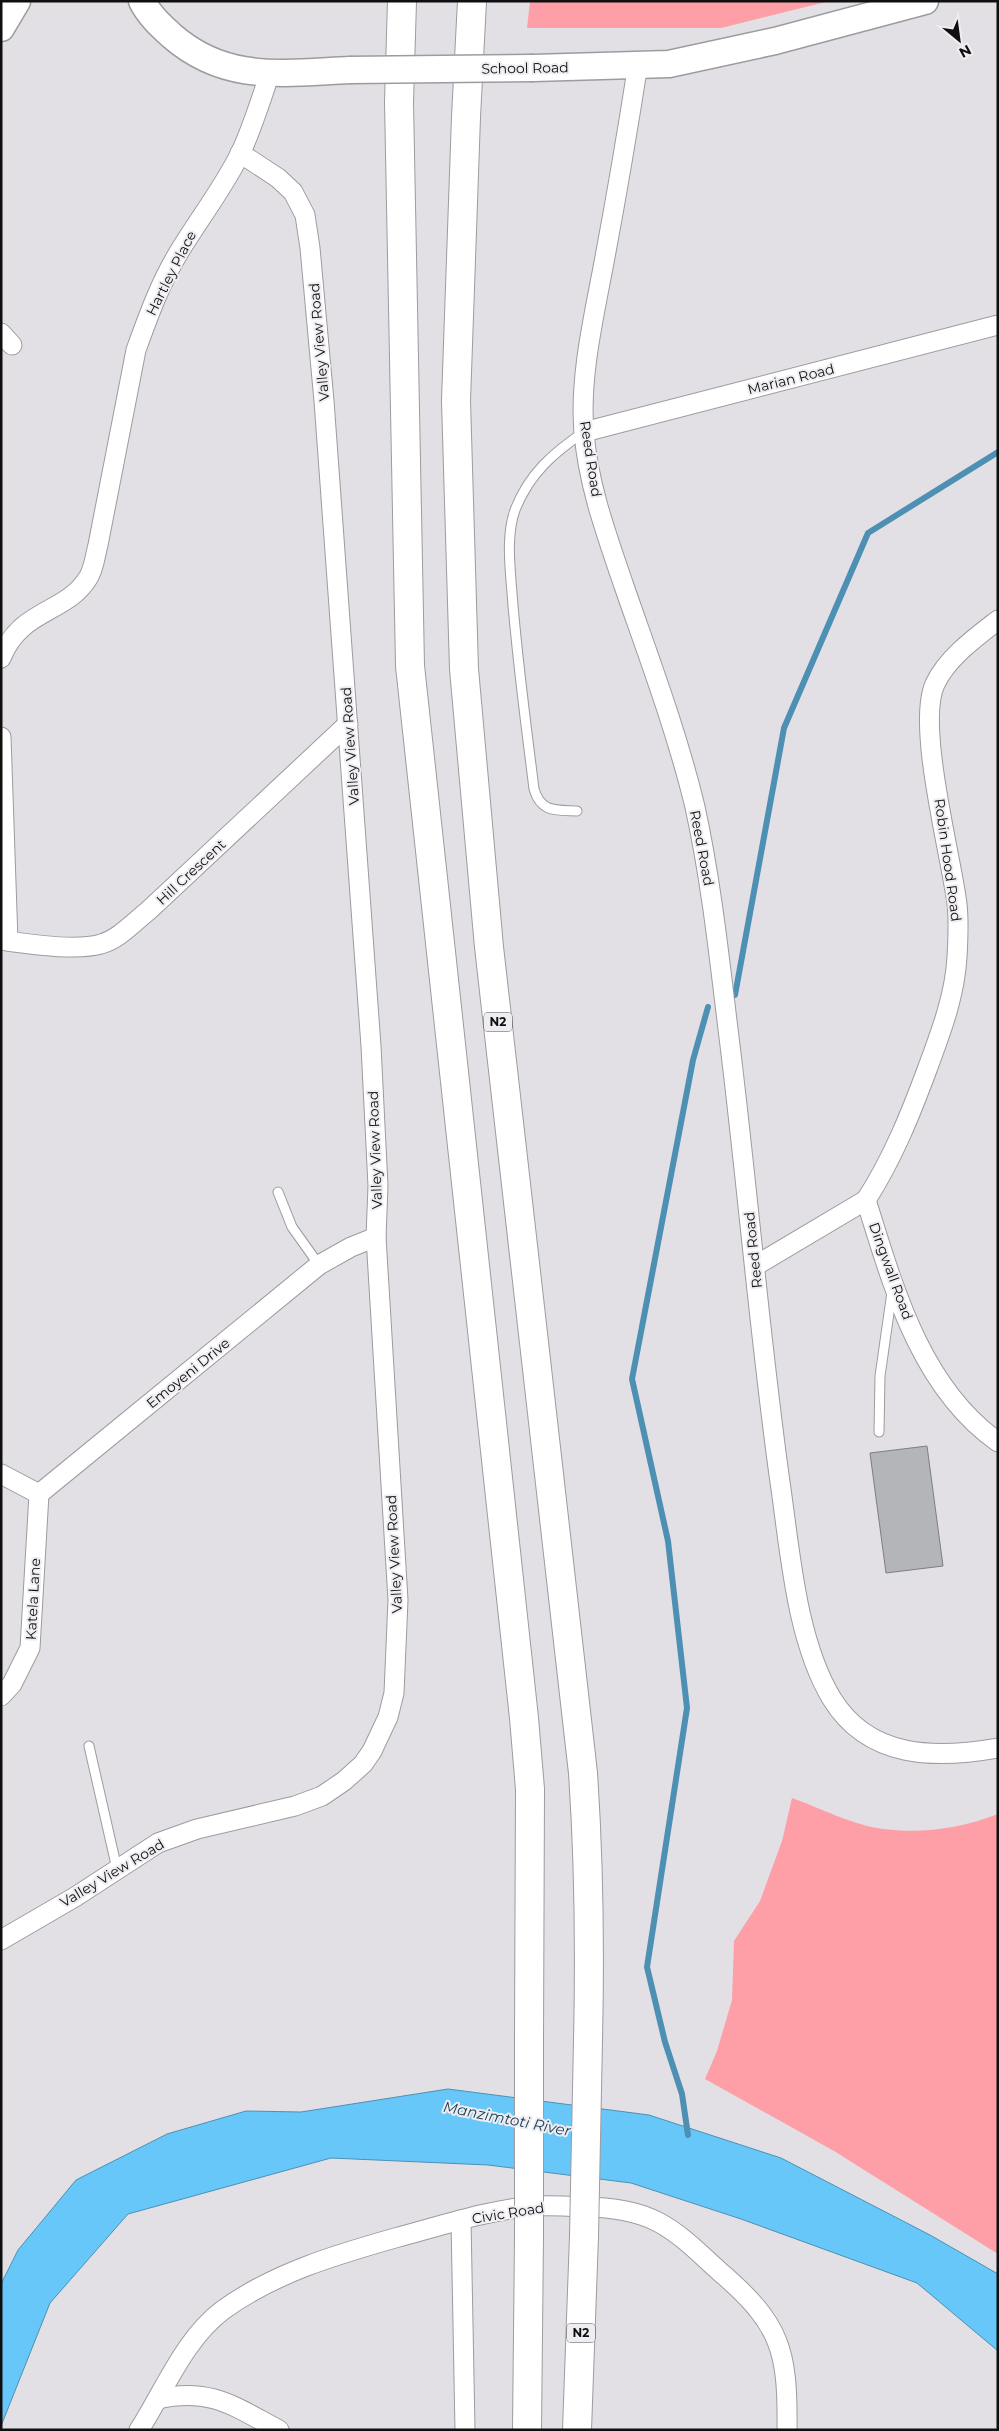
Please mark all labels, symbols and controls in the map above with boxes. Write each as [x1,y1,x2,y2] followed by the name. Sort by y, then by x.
[934,15,984,65] north arrow
[956,41,975,62] text: N
[481,58,569,78] street label: School Road
[142,228,200,318] street label: Hartley Place
[305,282,333,402] street label: Valley View Road
[746,360,836,398] street label: Marian Road
[576,420,606,498] street label: Reed Road
[337,686,363,806] street label: Valley View Road
[930,797,966,923] street label: Robin Hood Road
[686,809,718,887] street label: Reed Road
[153,835,230,909] street label: Hill Crescent
[484,1012,512,1032] road number: N2
[364,1090,386,1210] street label: Valley View Road
[740,1211,766,1289] street label: Reed Road
[865,1220,917,1322] street label: Dingwall Road
[143,1334,233,1412] street label: Emoyeni Drive
[382,1494,406,1614] street label: Valley View Road
[22,1558,44,1640] street label: Katela Lane
[57,1835,167,1911] street label: Valley View Road
[442,2097,573,2140] water label: Manzimtoti River
[470,2198,546,2228] street label: Civic Road
[567,2324,595,2342] road number: N2

